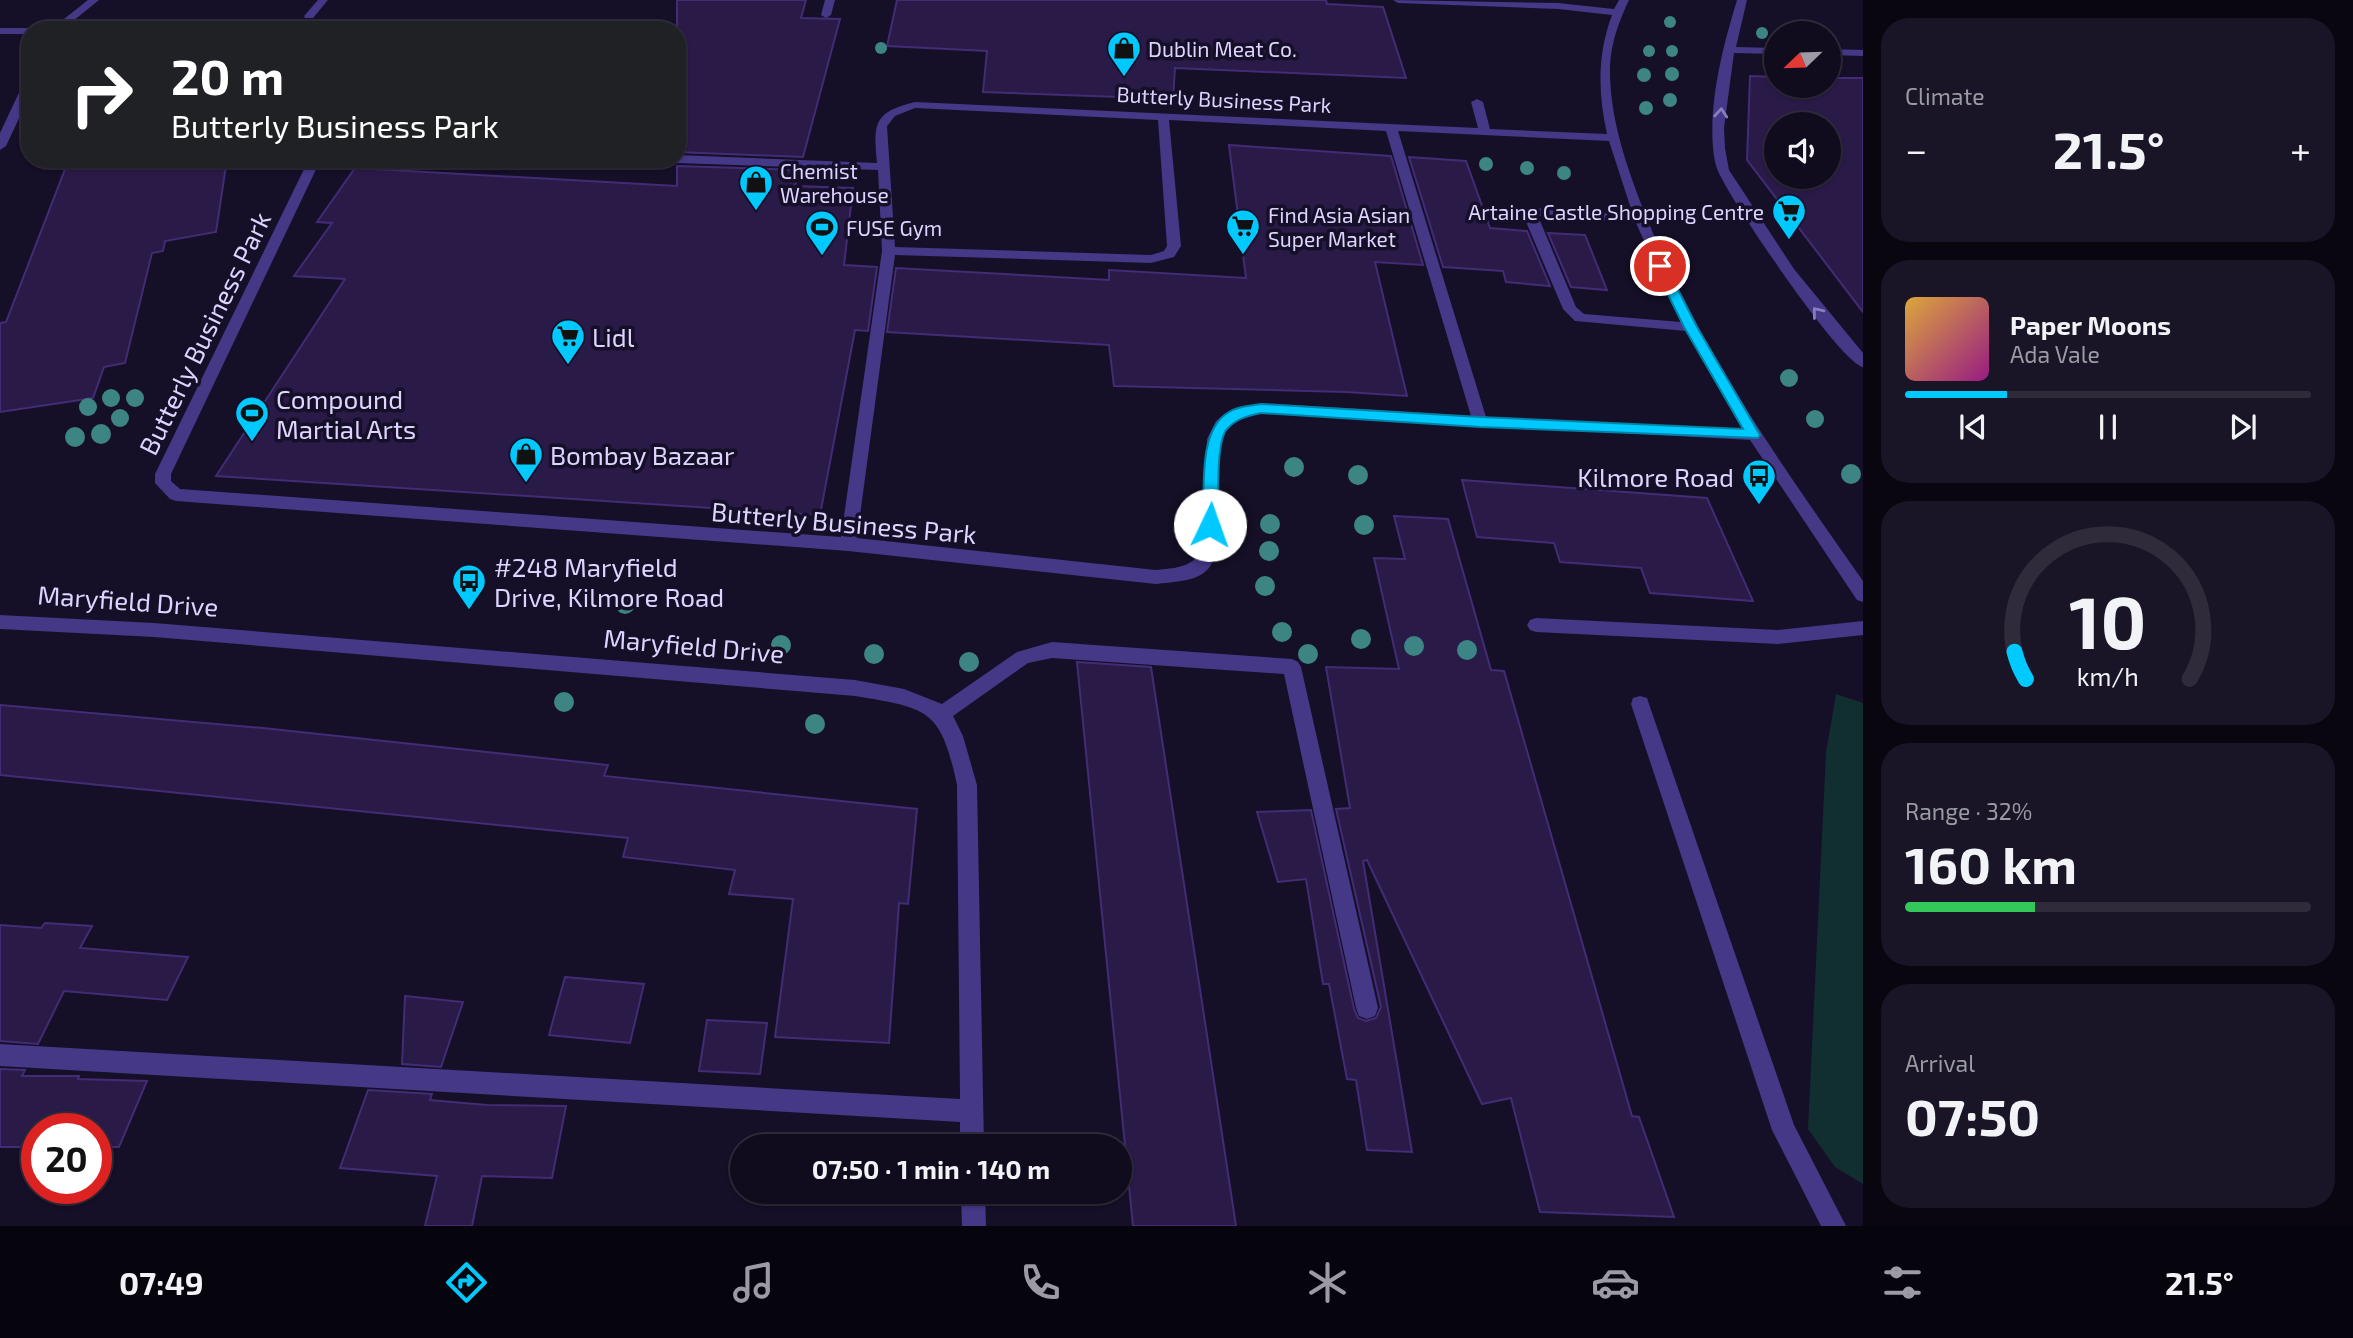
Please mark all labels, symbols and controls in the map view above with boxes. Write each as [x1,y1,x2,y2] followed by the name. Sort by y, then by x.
[1764,21,1841,98] north arrow
[1764,21,1841,189] map controls
[1105,29,1143,78] shop icon: Dublin Meat Co.
[1148,36,1297,61] place label: Dublin Meat Co.
[171,46,284,105] text: 20 m
[56,49,147,140] icon: right
[1116,81,1332,117] street label: Butterly Business Park
[1905,82,1985,110] text: Climate
[171,106,499,144] text: Butterly Business Park
[1713,108,1728,119] one-way arrow
[1764,112,1841,189] button: sound
[2053,117,2165,179] text: 21.5°
[1905,126,1927,172] text: −
[2290,126,2311,172] text: +
[780,158,889,207] place label: Chemist Warehouse
[737,163,775,212] shop icon: Chemist Warehouse
[1770,192,1808,241] supermarket icon: Artaine Castle Shopping Centre
[1468,199,1764,224] place label: Artaine Castle Shopping Centre
[1268,202,1410,251] place label: Find Asia Asian Super Market
[132,207,276,459] street label: Butterly Business Park
[1224,207,1262,256] supermarket icon: Find Asia Asian Super Market
[803,208,841,257] sports icon: FUSE Gym
[846,215,942,240] place label: FUSE Gym
[1630,236,1690,296] pin
[1641,247,1679,285] icon: arrive
[1813,307,1826,319] one-way arrow
[2010,309,2171,340] text: Paper Moons
[549,317,587,366] supermarket icon: Lidl
[592,321,635,352] place label: Lidl
[2010,340,2100,368] text: Ada Vale
[276,383,416,444] place label: Compound Martial Arts
[233,394,271,443] sports icon: Compound Martial Arts
[1954,408,1992,446] icon: previous
[2089,408,2127,446] icon: pause
[2224,408,2262,446] icon: next
[507,435,545,484] shop icon: Bombay Bazaar
[550,439,734,470] place label: Bombay Bazaar
[1740,457,1778,506] bus stop icon: Kilmore Road
[1577,461,1734,492] place label: Kilmore Road
[1173,488,1247,562] position arrow
[710,495,978,549] street label: Butterly Business Park
[494,551,724,612] place label: #248 Maryfield Drive, Kilmore Road
[450,562,488,611] bus stop icon: #248 Maryfield Drive, Kilmore Road
[2069,576,2147,664] text: 10
[37,578,219,622] street label: Maryfield Drive
[602,622,786,668] street label: Maryfield Drive
[2077,661,2139,691] text: km/h
[1905,797,2032,825] text: Range · 32%
[1905,832,2077,894] text: 160 km
[1905,1049,1975,1077] text: Arrival
[1905,1084,2040,1146] text: 07:50
[21,1113,112,1204] speed limit sign: 20
[812,1153,1050,1184] text: 07:50 · 1 min · 140 m
[442,1258,491,1307] icon: directions
[729,1258,778,1307] icon: music
[1016,1258,1065,1307] icon: phone
[1303,1258,1352,1307] icon: climate
[1591,1258,1640,1307] icon: car
[1878,1258,1927,1307] icon: filters
[119,1263,204,1301] text: 07:49
[2165,1263,2234,1301] text: 21.5°

